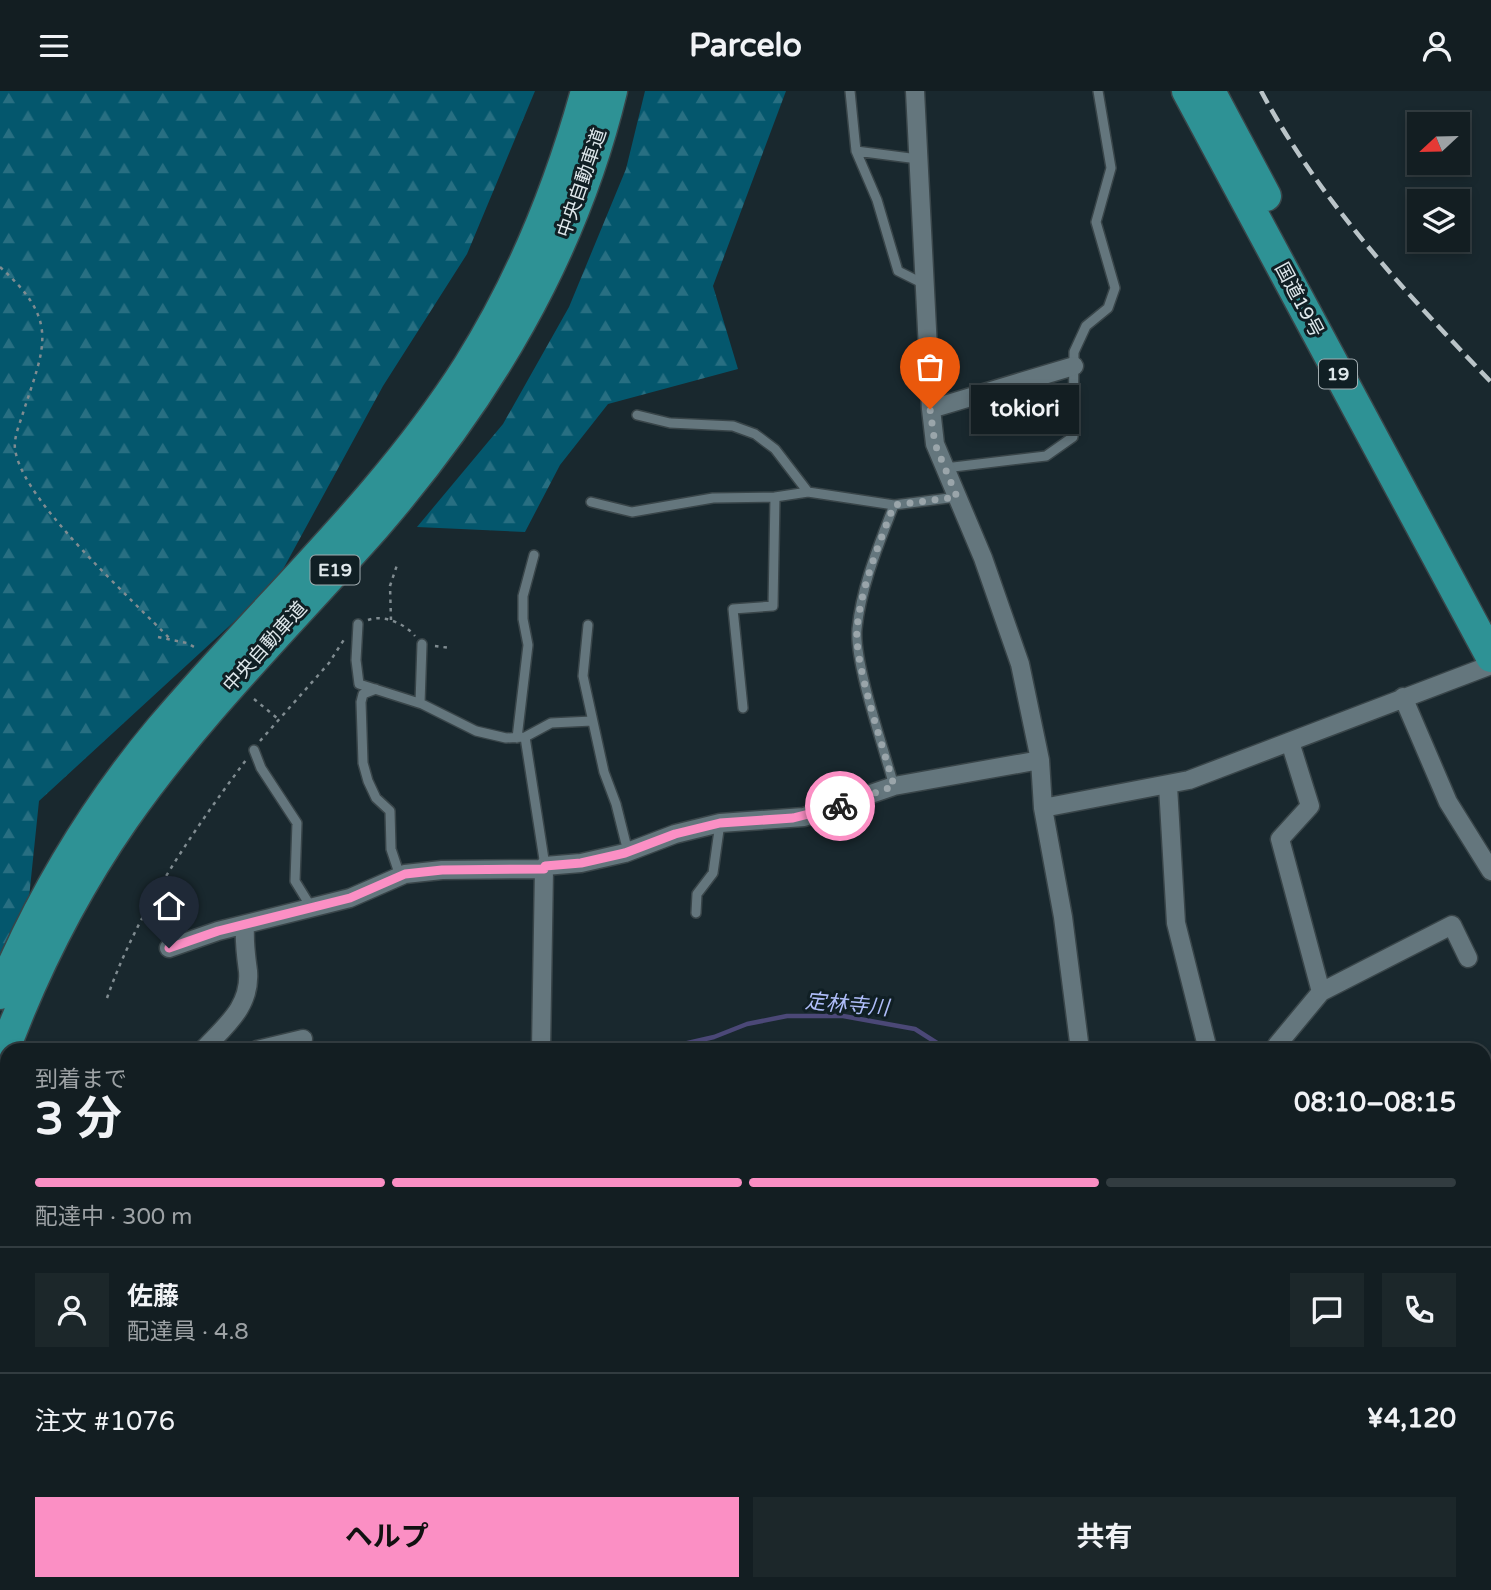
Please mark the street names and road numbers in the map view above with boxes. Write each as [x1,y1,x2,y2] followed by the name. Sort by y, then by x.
[553,126,611,240] street label: 中央自動車道
[1270,259,1328,341] street label: 国道19号
[1319,359,1357,389] road number: 19
[310,555,360,585] road number: E19
[219,597,311,697] street label: 中央自動車道

